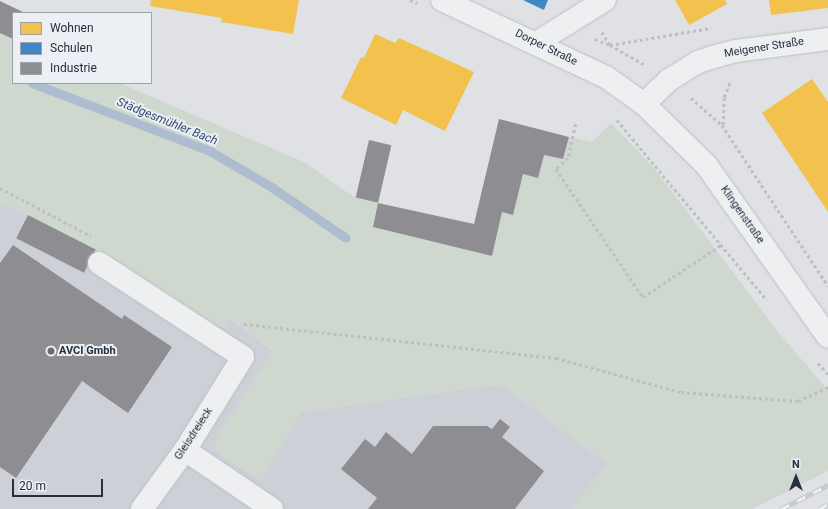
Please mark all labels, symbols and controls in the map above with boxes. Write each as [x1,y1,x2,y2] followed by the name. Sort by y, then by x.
[12,12,152,84] legend
[50,21,94,35] text: Wohnen
[513,27,579,69] street label: Dorper Straße
[723,35,805,61] street label: Meigener Straße
[50,41,93,55] text: Schulen
[50,61,97,75] text: Industrie
[115,95,219,149] water label: Städgesmühler Bach
[717,184,767,246] street label: Klingenstraße
[59,344,116,358] place label: AVCI Gmbh
[46,346,56,356] marker: AVCI Gmbh
[172,405,216,463] street label: Gleisdreieck
[776,457,816,497] north arrow
[792,458,800,471] text: N
[14,471,105,497] scale bar
[19,479,46,493] text: 20 m

